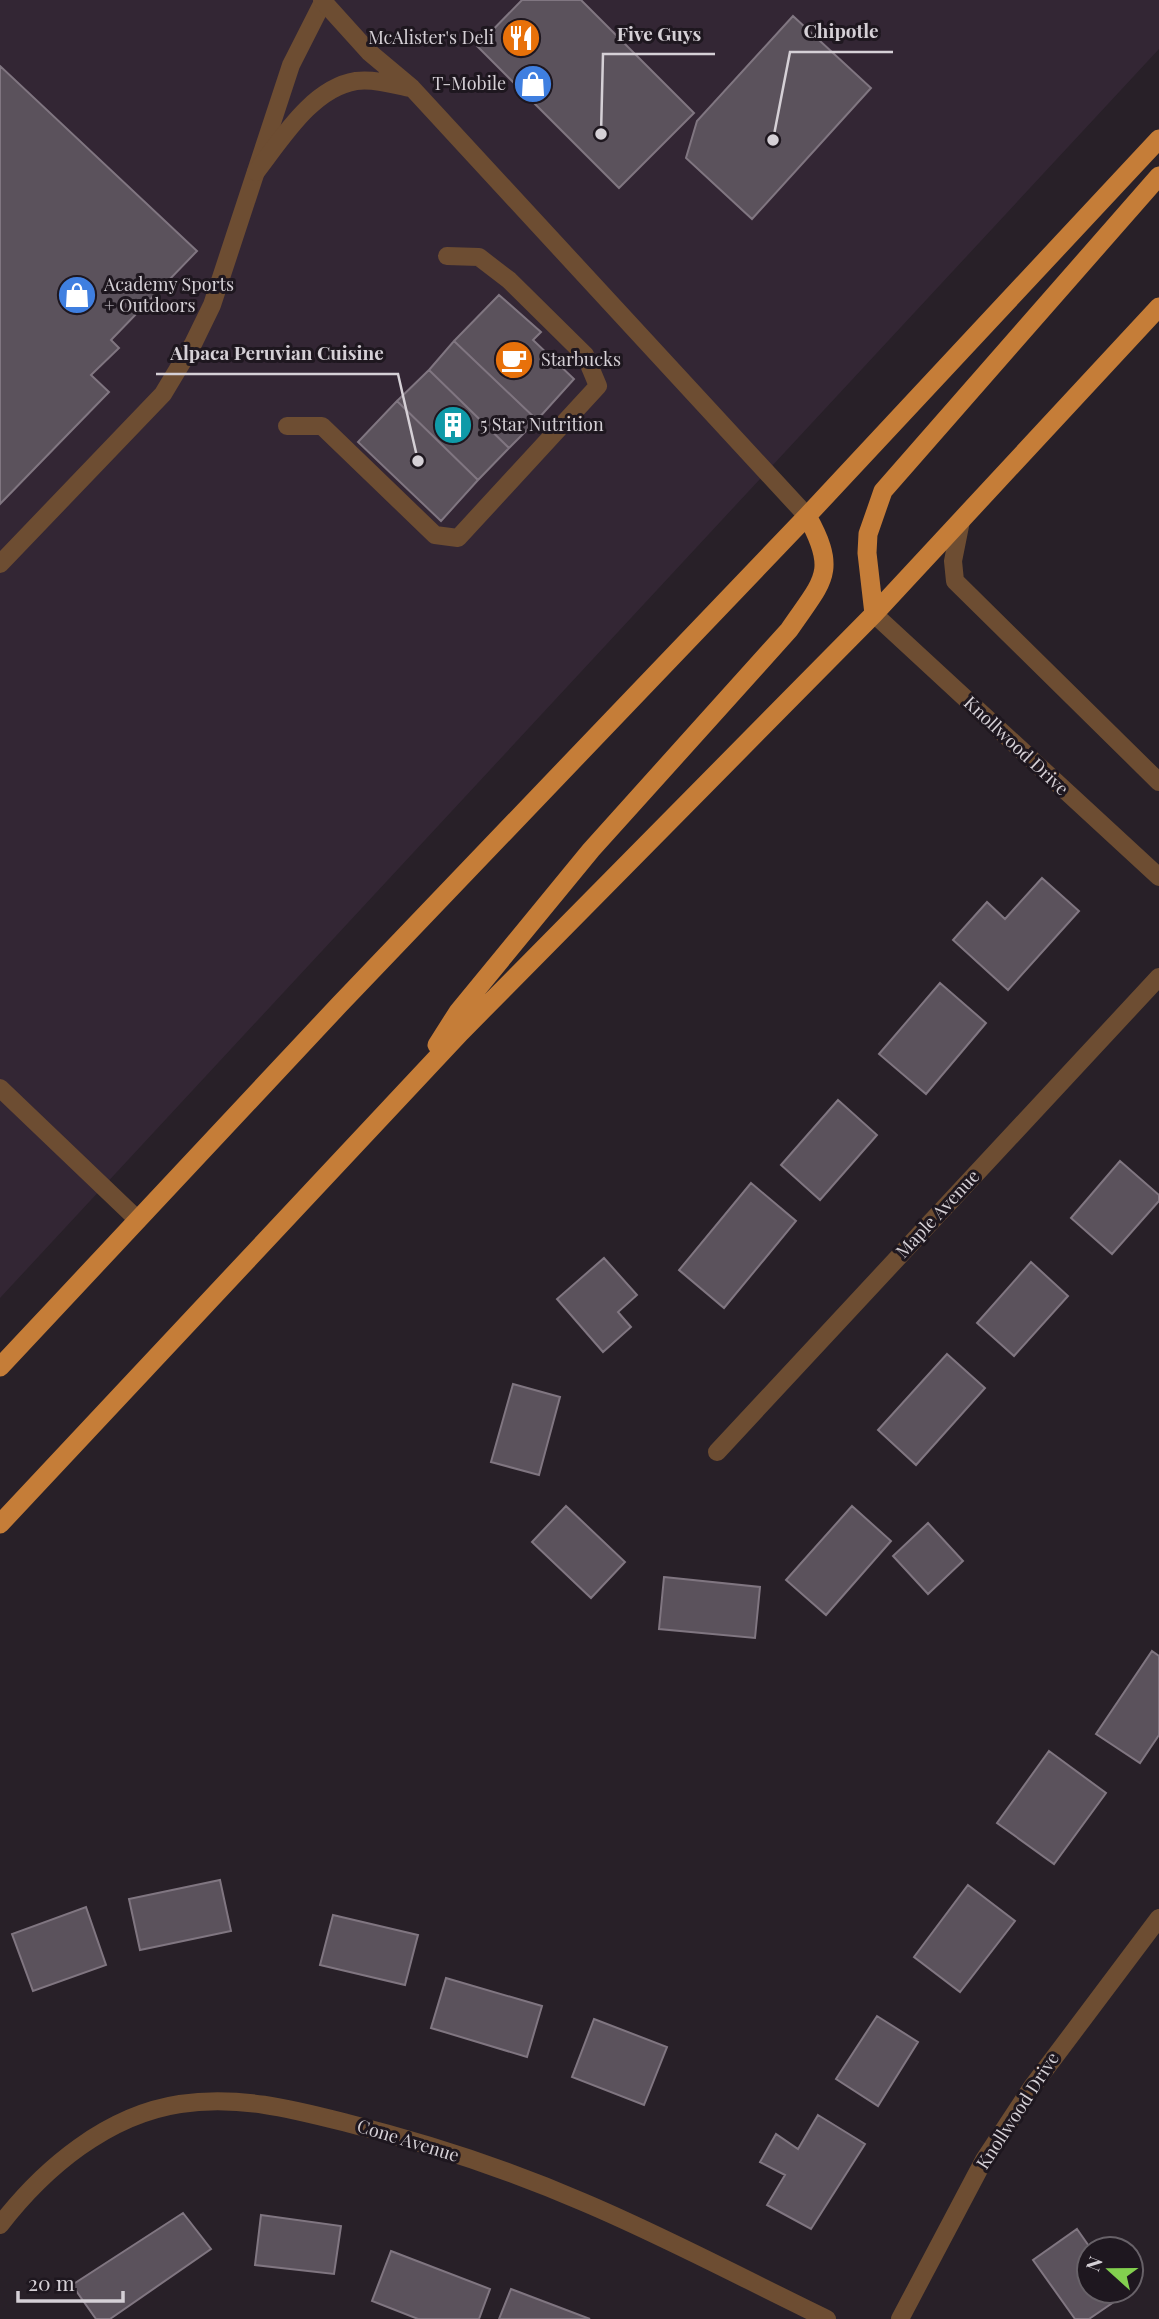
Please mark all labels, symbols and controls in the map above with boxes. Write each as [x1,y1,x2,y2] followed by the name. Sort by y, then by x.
[790,12,893,52] callout: Chipotle
[603,14,715,54] callout: Five Guys
[500,17,542,59] restaurant icon: McAlister's Deli
[803,17,879,43] text: Chipotle
[617,20,701,46] text: Five Guys
[368,25,494,49] place label: McAlister's Deli
[512,63,554,105] shop icon: T-Mobile
[432,71,506,95] place label: T-Mobile
[103,272,234,317] place label: Academy Sports + Outdoors
[56,274,98,316] shop icon: Academy Sports + Outdoors
[156,334,398,374] callout: Alpaca Peruvian Cuisine
[169,339,384,365] text: Alpaca Peruvian Cuisine
[493,339,535,381] cafe icon: Starbucks
[541,347,621,371] place label: Starbucks
[432,404,474,446] building icon: 5 Star Nutrition
[480,412,604,436] place label: 5 Star Nutrition
[959,690,1074,800] street label: Knollwood Drive
[890,1164,984,1263] street label: Maple Avenue
[970,2047,1064,2174] street label: Knollwood Drive
[354,2113,462,2167] street label: Cone Avenue
[1075,2235,1145,2305] north arrow
[1079,2252,1108,2275] text: N
[18,2260,122,2304] scale bar
[28,2268,75,2296] text: 20 m

